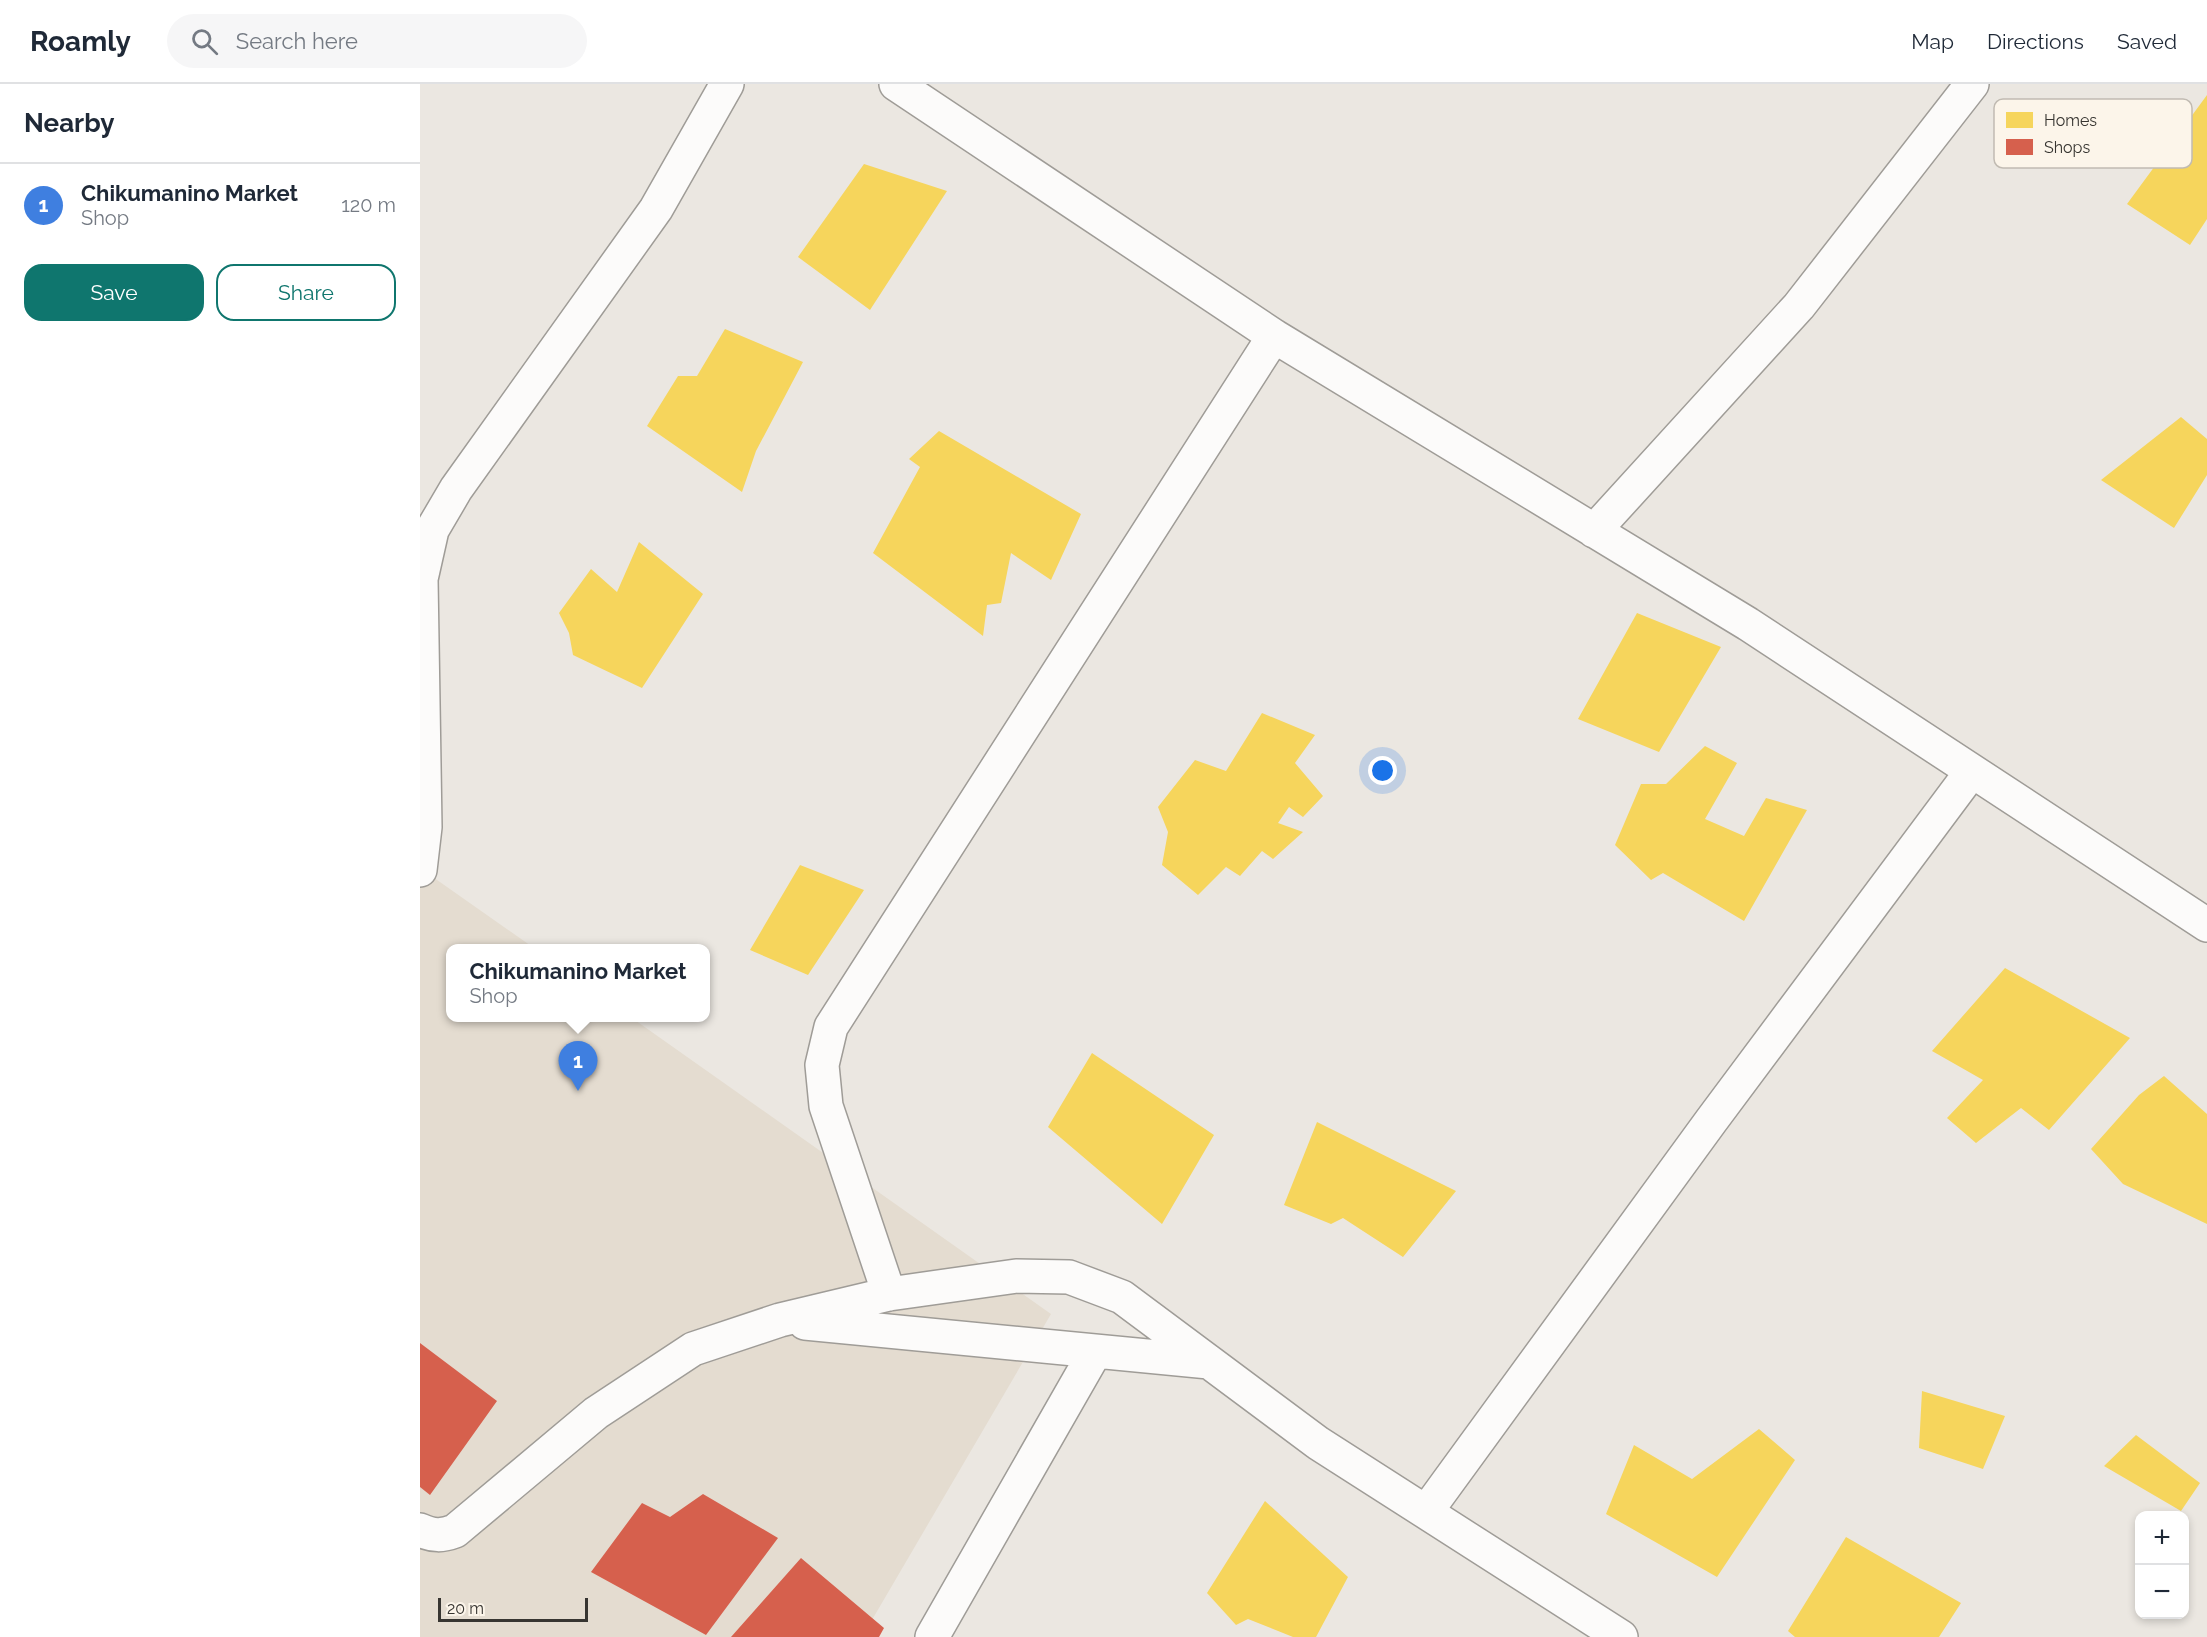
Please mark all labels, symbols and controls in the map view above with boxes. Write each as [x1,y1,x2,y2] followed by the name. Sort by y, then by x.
[167,14,587,68] search box
[30,25,131,58] text: Roamly
[188,25,221,58] icon: search
[236,28,358,54] text: Search here
[1911,29,1954,54] text: Map
[1987,29,2084,54] text: Directions
[2117,29,2177,54] text: Saved
[1994,99,2192,168] legend
[24,108,114,138] text: Nearby
[2044,111,2097,130] text: Homes
[2044,138,2090,157] text: Shops
[81,180,298,206] text: Chikumanino Market
[39,193,48,217] text: 1
[341,193,396,217] text: 120 m
[81,206,129,230] text: Shop
[24,264,204,321] button: Save
[216,264,396,321] button: Share
[1368,756,1397,785] your location
[446,944,710,1022] popup
[469,958,687,984] text: Chikumanino Market
[469,984,518,1008] text: Shop
[558,1042,598,1091] pin: 1
[2135,1511,2189,1619] map controls
[2135,1511,2189,1565] button: +
[2135,1565,2189,1619] button: −
[438,1595,588,1622] scale bar
[447,1599,484,1618] text: 20 m

